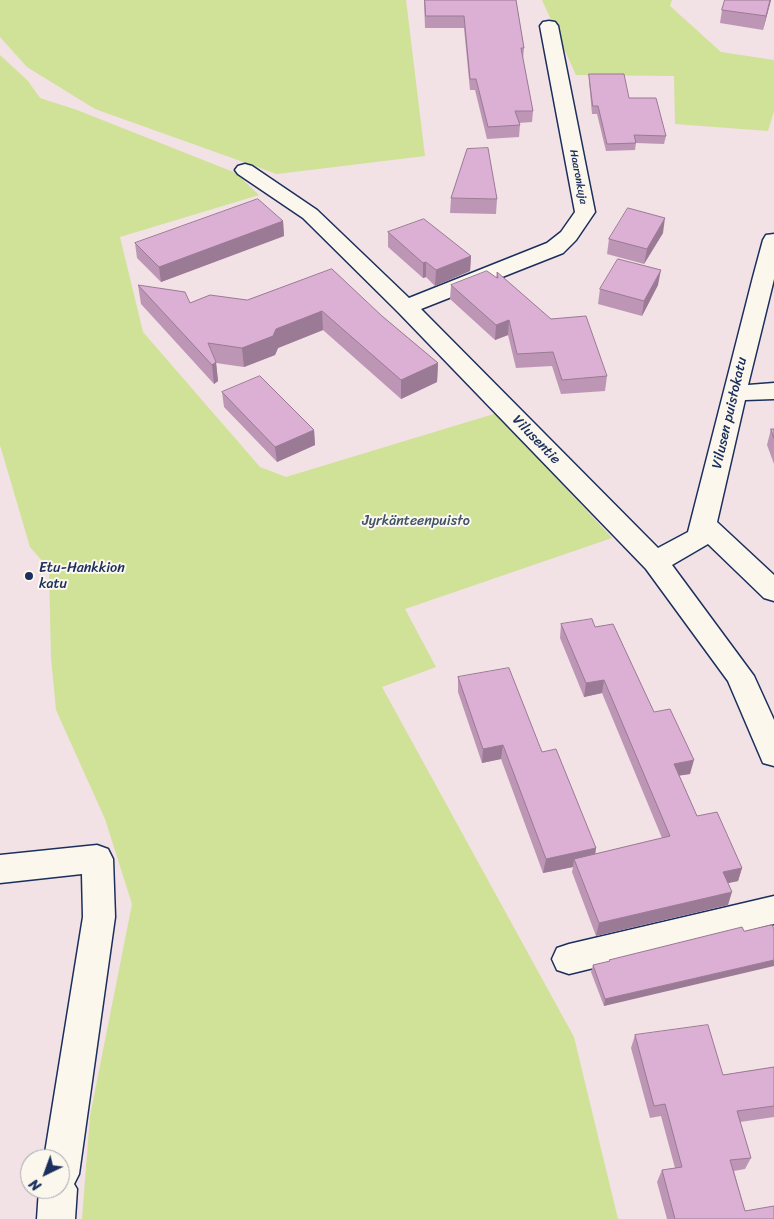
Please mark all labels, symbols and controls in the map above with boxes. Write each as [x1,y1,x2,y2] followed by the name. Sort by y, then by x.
[566,148,590,206] street label: Haaronkuja
[709,356,751,470] street label: Vilusen puistokatu
[509,412,563,468] street label: Vilusentie
[362,513,470,529] park label: Jyrkänteenpuisto
[39,560,125,592] place label: Etu-Hankkion katu
[23,570,35,582] marker: Etu-Hankkion katu
[20,1149,70,1199] north arrow
[23,1172,47,1197] text: N

